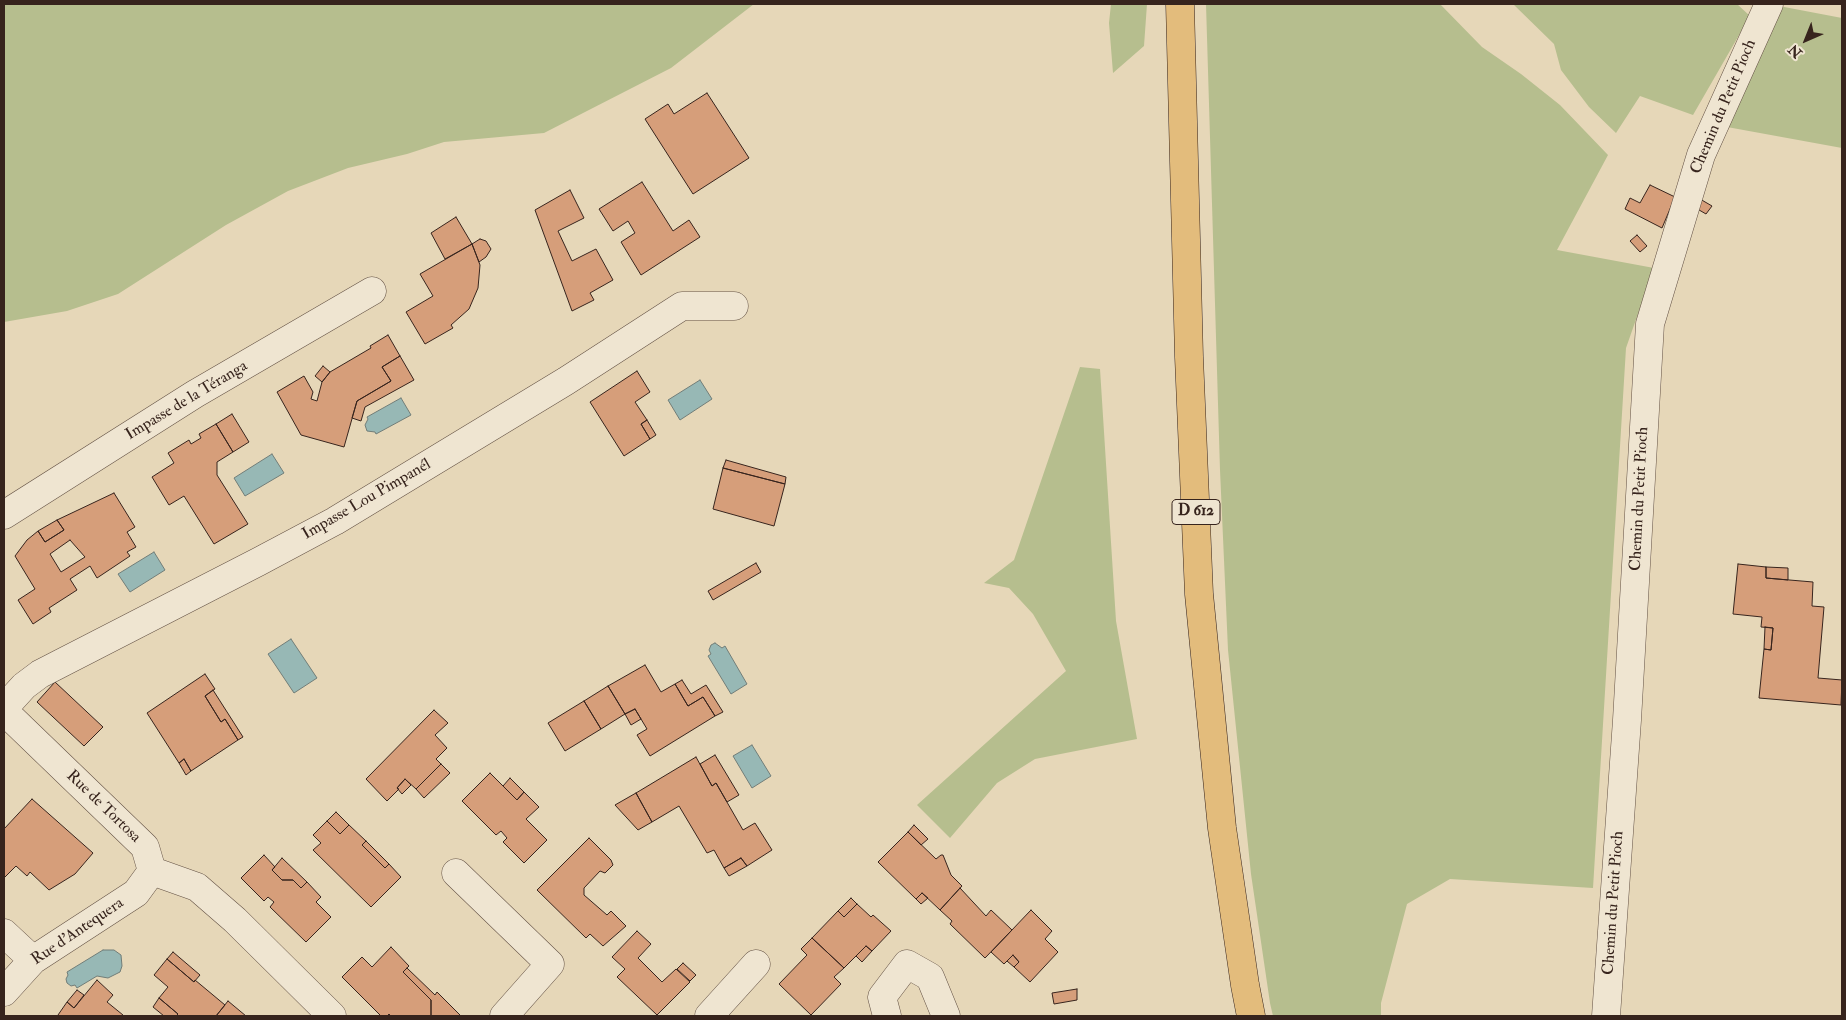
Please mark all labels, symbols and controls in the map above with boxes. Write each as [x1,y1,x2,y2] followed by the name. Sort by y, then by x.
[1781,15,1831,65] north arrow
[1687,37,1761,177] street label: Chemin du Petit Pioch
[1785,41,1806,62] text: N
[123,357,251,445] street label: Impasse de la Téranga
[1627,427,1653,571] street label: Chemin du Petit Pioch
[299,455,435,545] street label: Impasse Lou Pimpanél
[1172,500,1220,524] road number: D 612
[62,767,144,847] street label: Rue de Tortosa
[1599,830,1629,976] street label: Chemin du Petit Pioch
[28,894,128,970] street label: Rue d'Antequera

